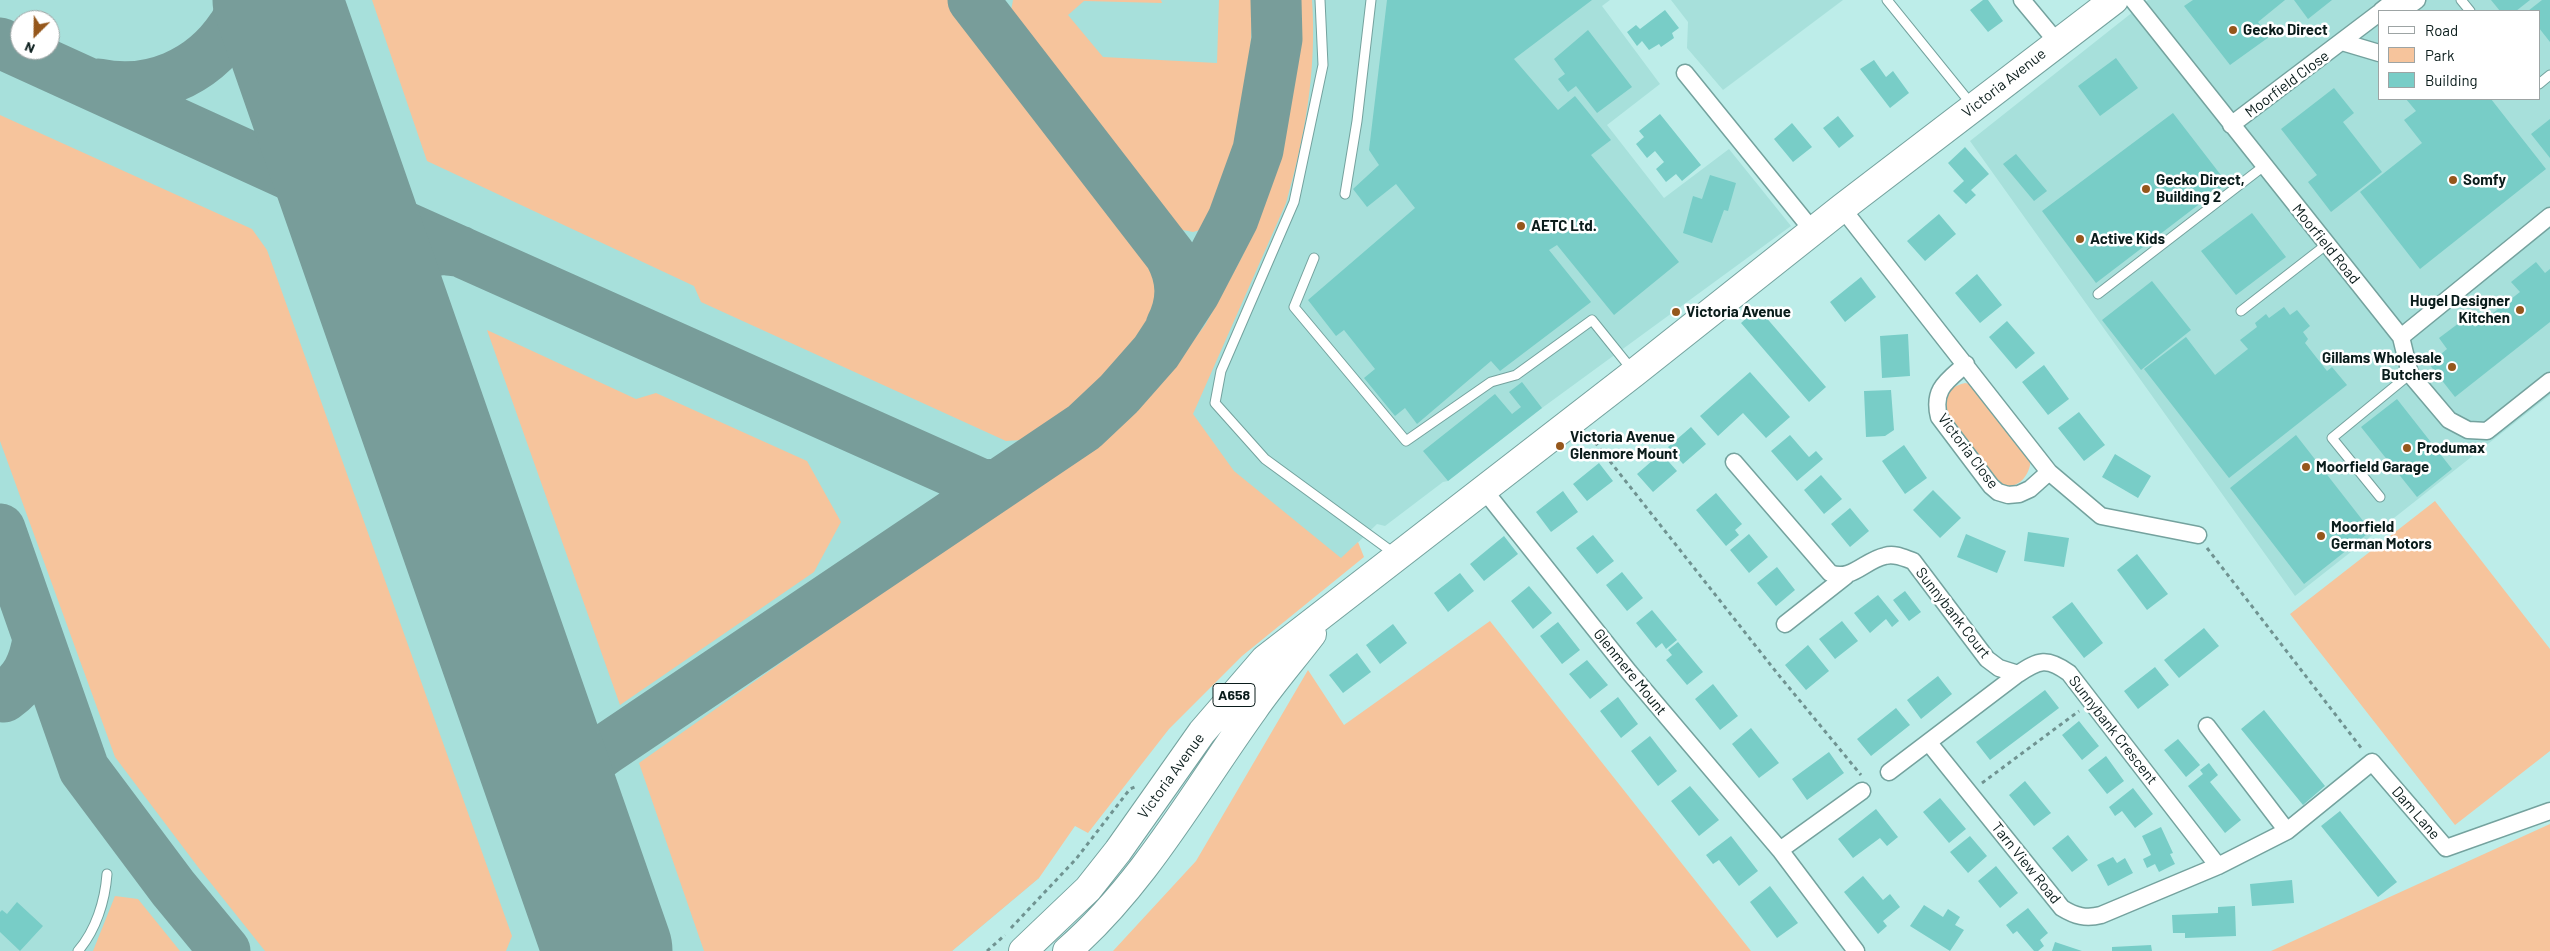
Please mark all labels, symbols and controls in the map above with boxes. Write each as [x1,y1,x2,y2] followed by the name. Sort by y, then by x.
[10,10,60,60] north arrow
[2378,10,2540,100] legend
[2243,21,2328,39] place label: Gecko Direct
[2425,21,2458,39] text: Road
[2227,24,2239,36] marker: Gecko Direct
[22,39,37,58] text: N
[1958,45,2050,121] street label: Victoria Avenue
[2425,46,2454,64] text: Park
[2242,47,2332,121] street label: Moorfield Close
[2425,71,2478,89] text: Building
[2156,171,2245,206] place label: Gecko Direct, Building 2
[2463,171,2506,189] place label: Somfy
[2447,174,2459,186] marker: Somfy
[2140,183,2152,195] marker: Gecko Direct, Building 2
[2288,200,2364,288] street label: Moorfield Road
[1531,217,1597,235] place label: AETC Ltd.
[1515,220,1527,232] marker: AETC Ltd.
[2090,230,2165,248] place label: Active Kids
[2074,233,2086,245] marker: Active Kids
[2410,292,2510,327] place label: Hugel Designer Kitchen
[1686,303,1791,321] place label: Victoria Avenue
[2514,304,2526,316] marker: Hugel Designer Kitchen
[1670,306,1682,318] marker: Victoria Avenue
[2322,349,2442,384] place label: Gillams Wholesale Butchers
[2446,361,2458,373] marker: Gillams Wholesale Butchers
[1934,410,2002,492] street label: Victoria Close
[1570,428,1678,463] place label: Victoria Avenue Glenmore Mount
[2417,439,2485,457] place label: Produmax
[1554,440,1566,452] marker: Victoria Avenue Glenmore Mount
[2401,442,2413,454] marker: Produmax
[2316,458,2429,476] place label: Moorfield Garage
[2300,461,2312,473] marker: Moorfield Garage
[2331,518,2432,553] place label: Moorfield German Motors
[2315,530,2327,542] marker: Moorfield German Motors
[1912,564,1994,662] street label: Sunnybank Court
[1590,625,1670,719] street label: Glenmere Mount
[2065,672,2161,788] street label: Sunnybank Crescent
[1213,684,1255,706] road number: A658
[1134,730,1208,822] street label: Victoria Avenue
[2388,783,2444,843] street label: Dam Lane
[1988,818,2064,908] street label: Tarn View Road

